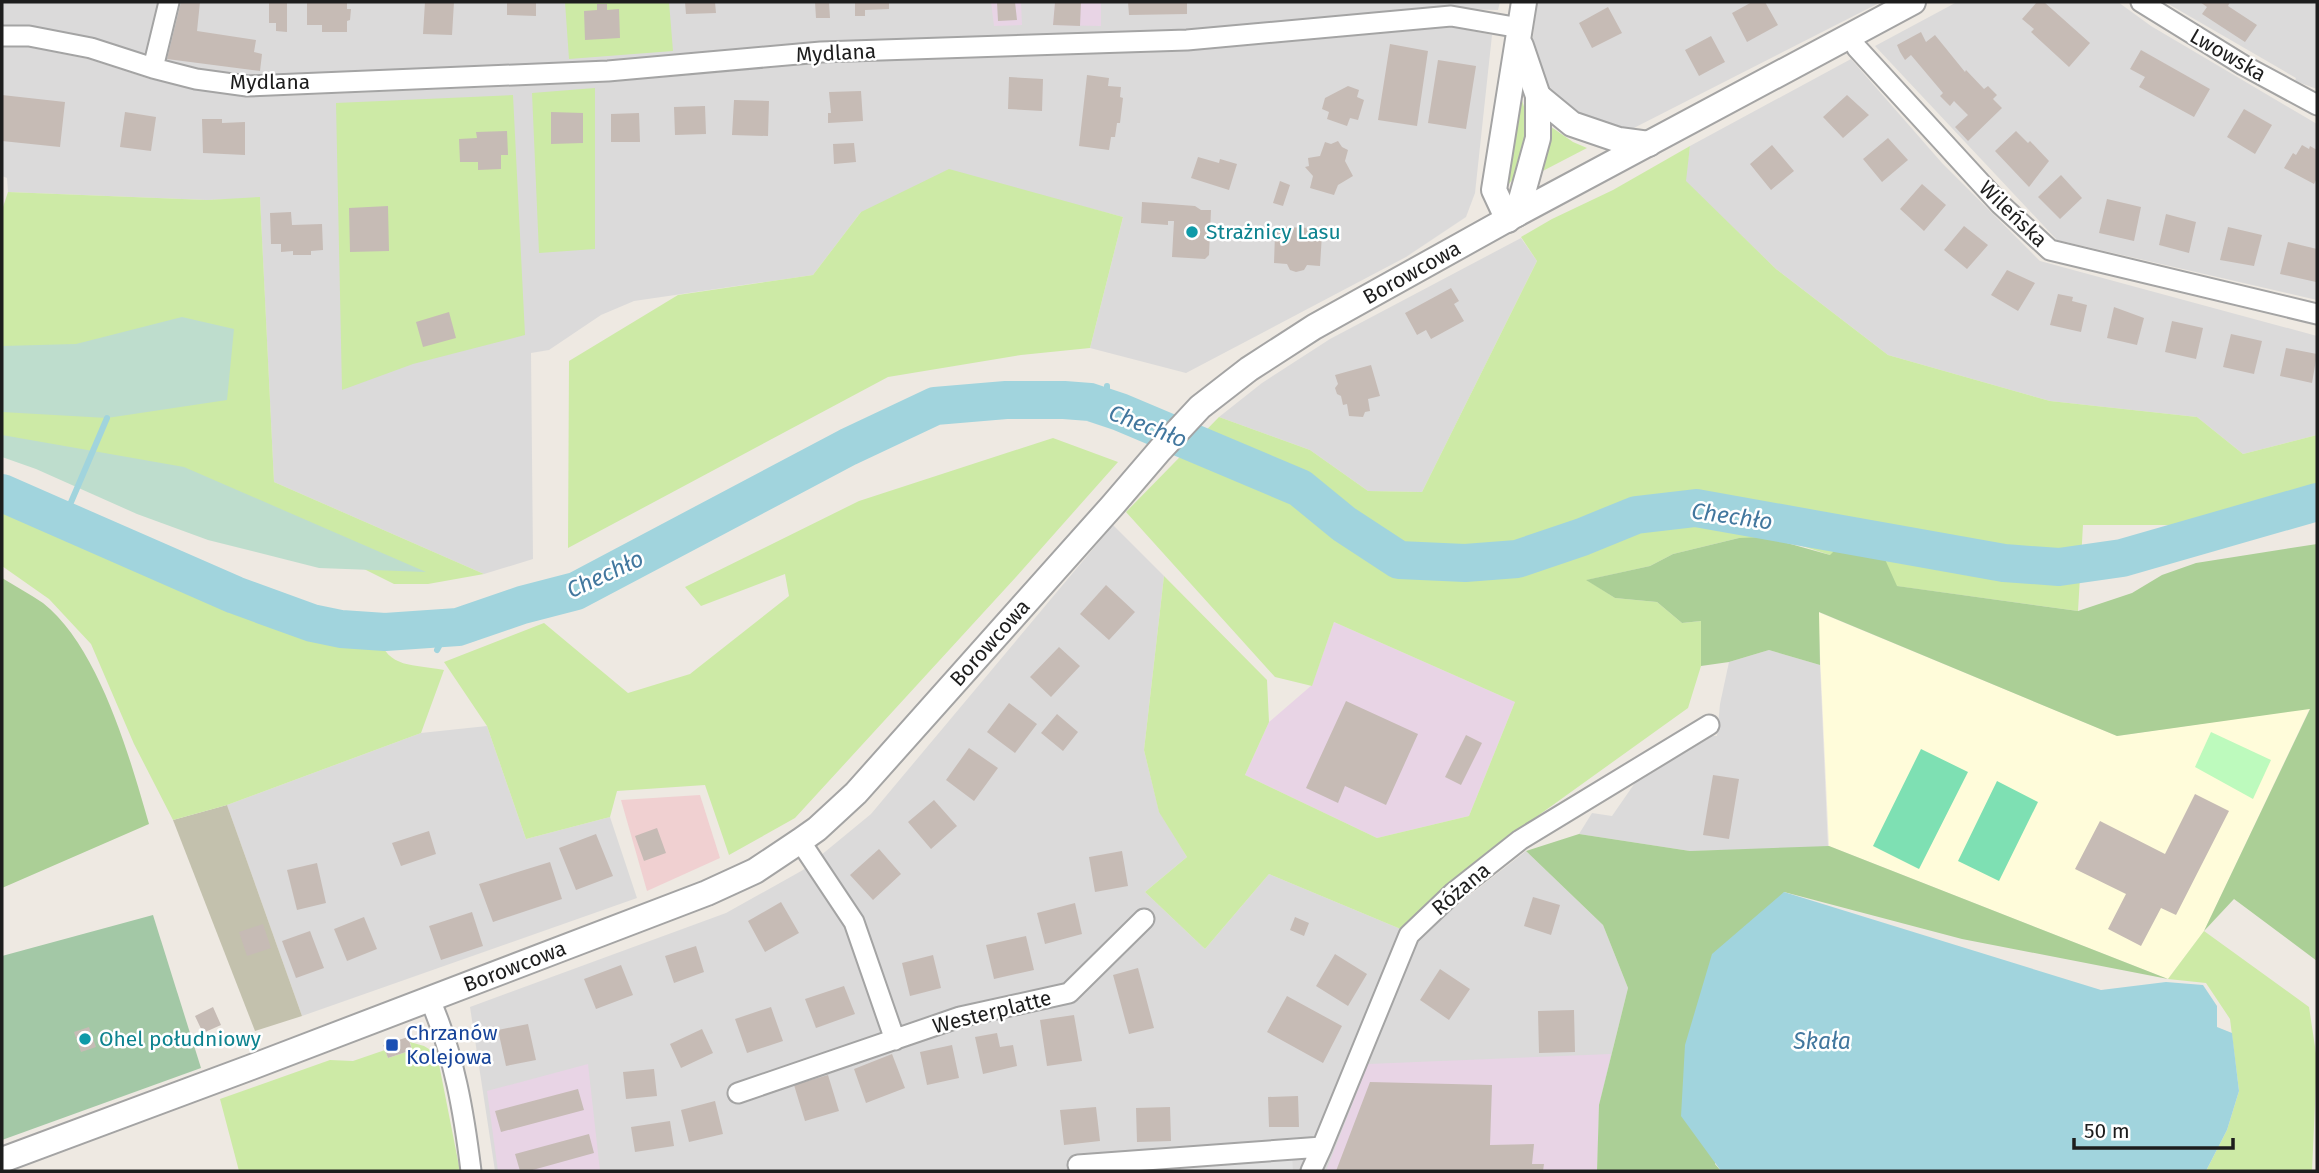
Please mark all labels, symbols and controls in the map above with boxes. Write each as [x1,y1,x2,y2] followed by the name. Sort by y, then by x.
[2185,23,2271,87] street label: Lwowska
[795,38,877,68] street label: Mydlana
[230,69,310,95] street label: Mydlana
[1973,175,2053,253] street label: Wileńska
[1206,219,1341,245] place label: Strażnicy Lasu
[1184,224,1200,240] marker: Strażnicy Lasu
[1358,235,1465,310] street label: Borowcowa
[1105,398,1191,454] water label: Chechło
[1690,496,1774,536] water label: Chechło
[562,544,648,604] water label: Chechło
[944,594,1036,692] street label: Borowcowa
[1426,857,1496,921] street label: Różana
[460,935,570,998] street label: Borowcowa
[930,985,1054,1039] street label: Westerplatte
[406,1020,498,1070] place label: Chrzanów Kolejowa
[99,1026,262,1052] place label: Ohel południowy
[1792,1027,1851,1055] water label: Skała
[77,1031,93,1047] marker: Ohel południowy
[384,1037,400,1053] marker: Chrzanów Kolejowa
[2074,1106,2233,1150] scale bar
[2084,1118,2130,1144] text: 50 m

